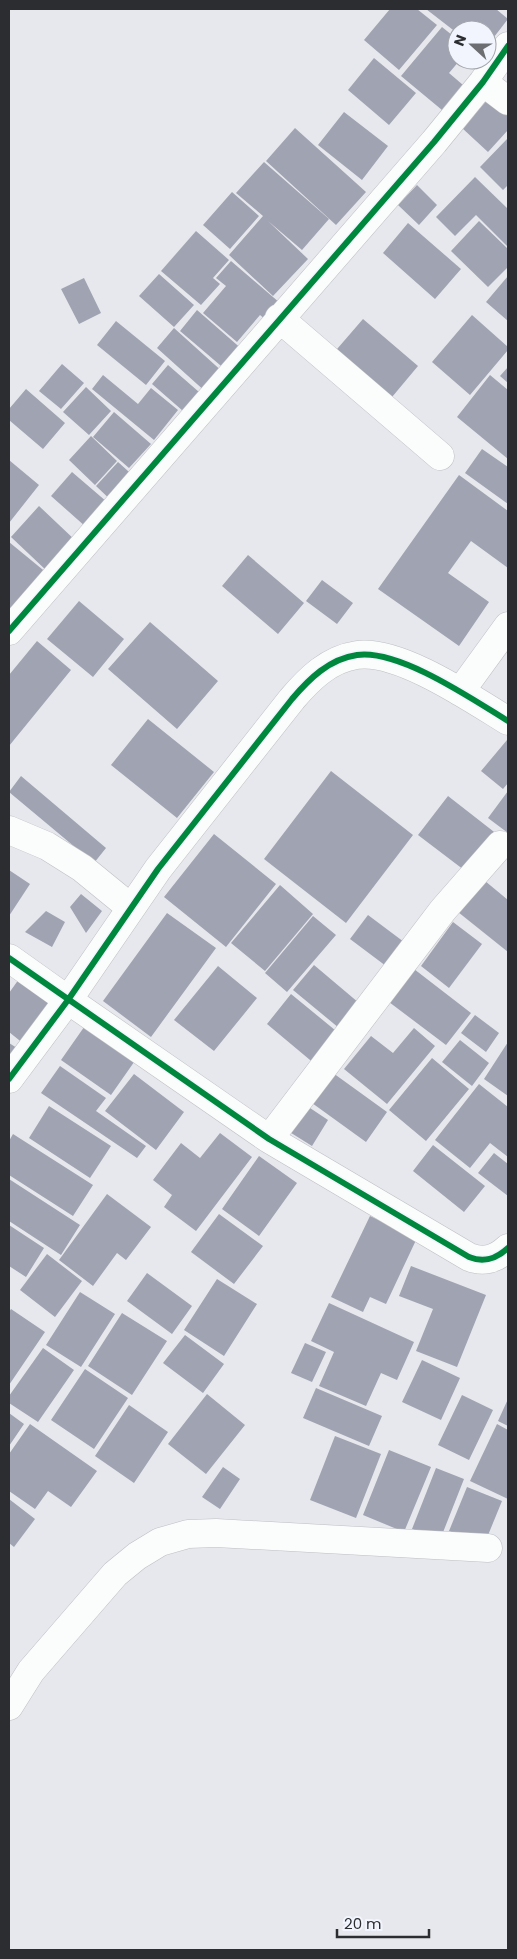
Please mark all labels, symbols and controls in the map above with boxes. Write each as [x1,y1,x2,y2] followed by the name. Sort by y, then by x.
[447,20,497,70] north arrow
[449,32,471,49] text: N
[337,1906,430,1938] scale bar
[344,1913,382,1934] text: 20 m

